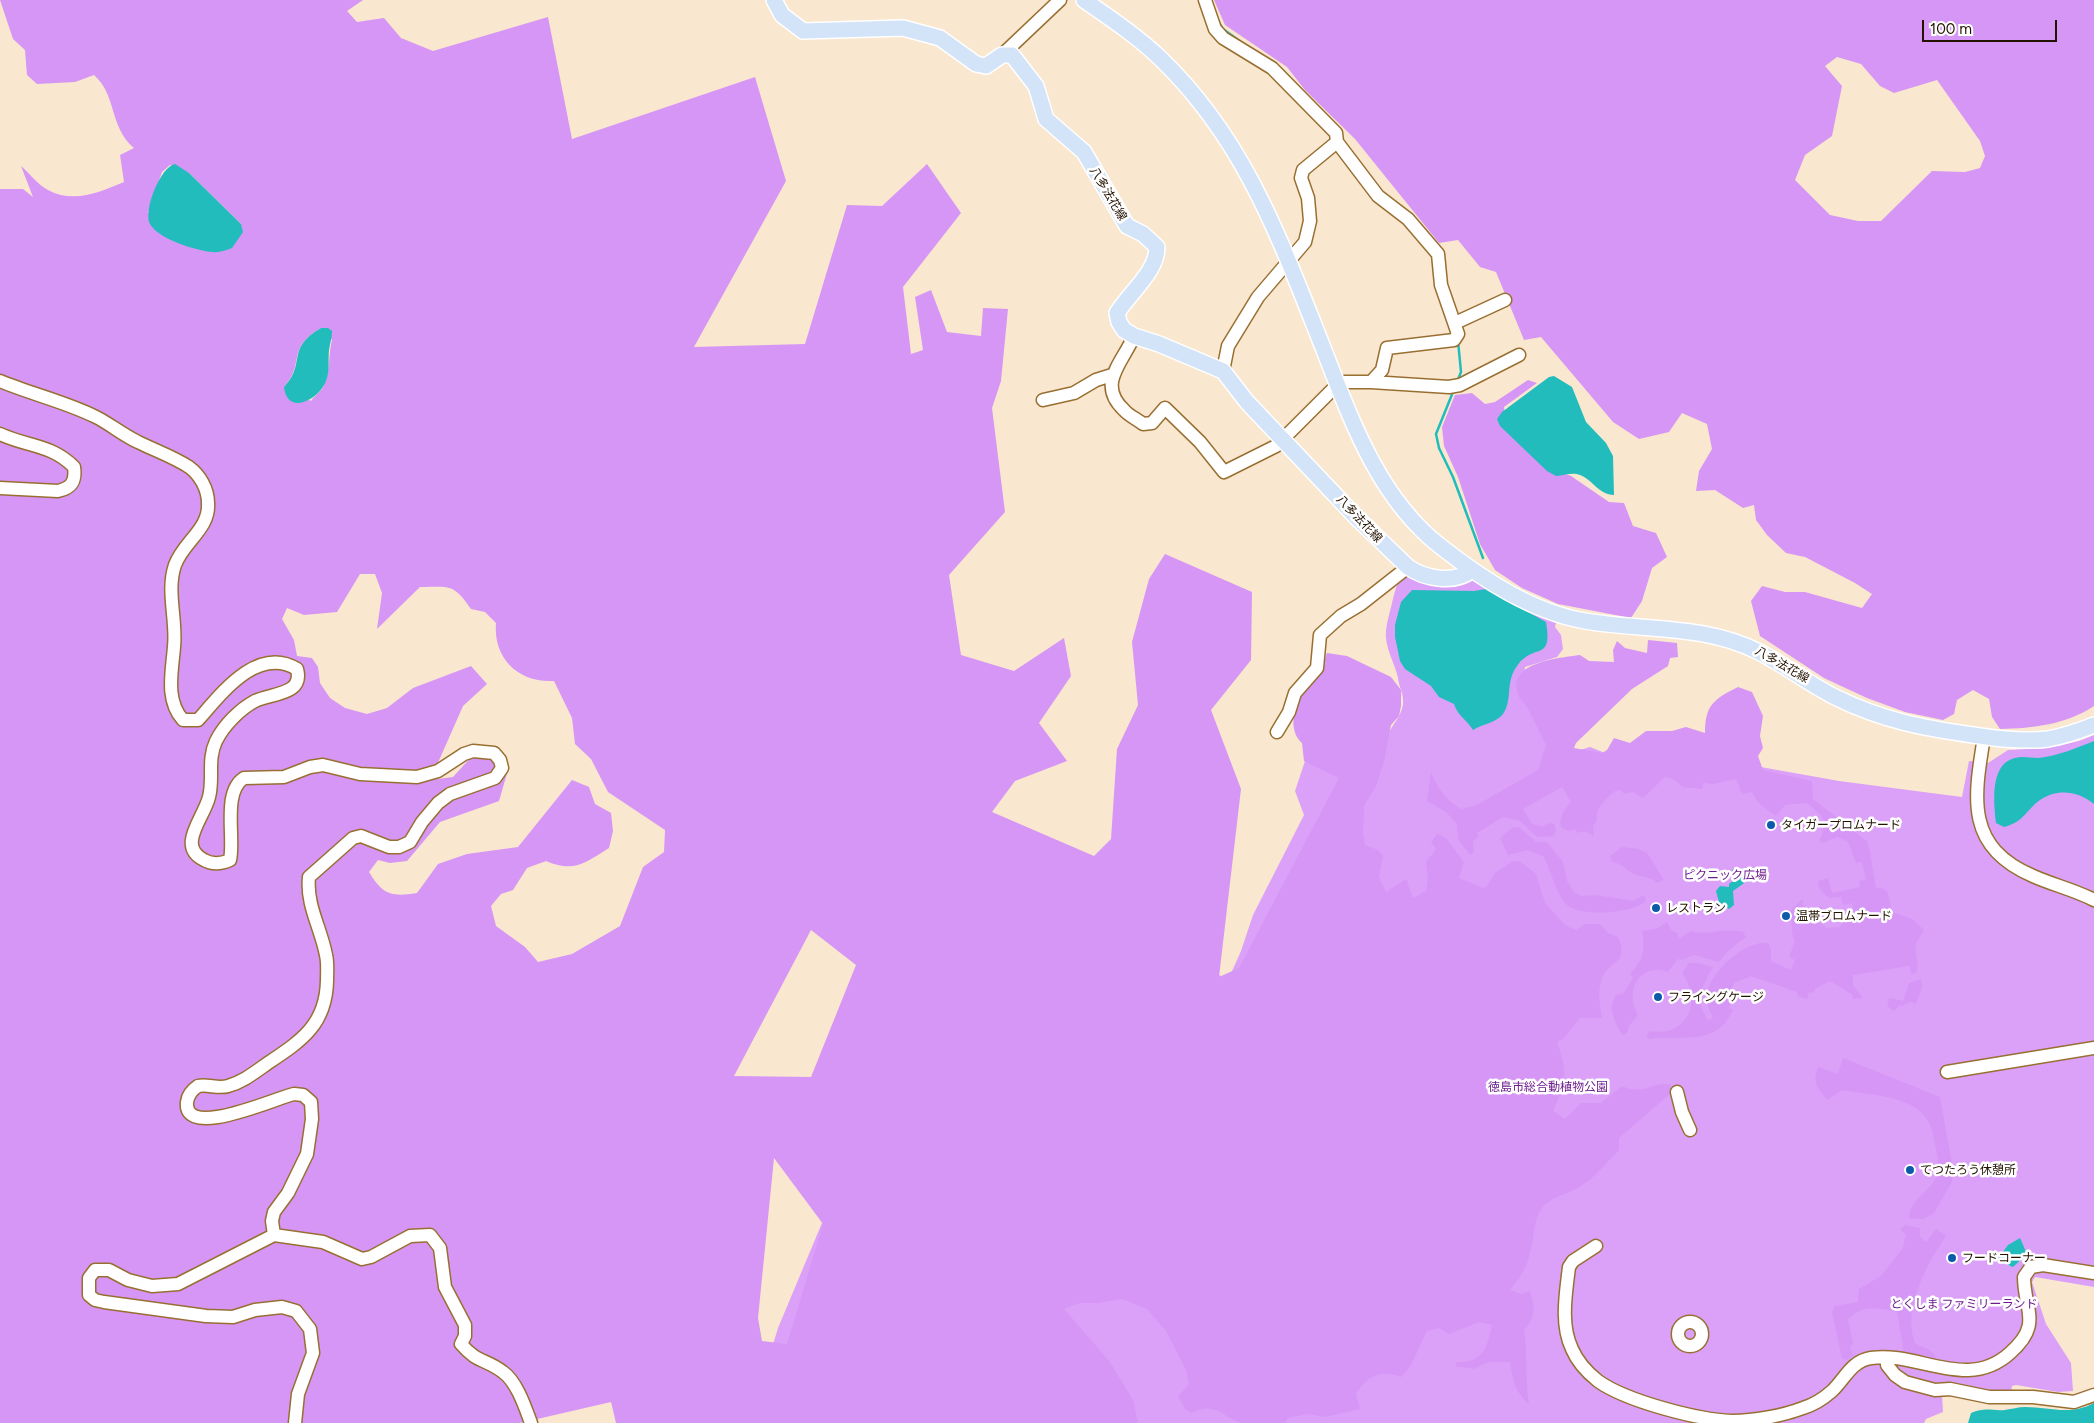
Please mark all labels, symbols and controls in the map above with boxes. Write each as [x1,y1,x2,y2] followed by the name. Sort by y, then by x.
[1924,10,2059,42] scale bar
[1930,20,1972,38] text: 100 m
[1086,165,1130,223] street label: 八多法花線
[1333,492,1385,546] street label: 八多法花線
[1752,644,1812,686] street label: 八多法花線
[1781,818,1901,832] place label: タイガープロムナード
[1765,819,1777,831] marker: タイガープロムナード
[1683,868,1767,882] park label: ピクニック広場
[1666,901,1726,915] place label: レストラン
[1650,902,1662,914] marker: レストラン
[1796,909,1892,923] place label: 温帯ブロムナード
[1780,910,1792,922] marker: 温帯ブロムナード
[1668,990,1764,1004] place label: フライングケージ
[1652,991,1664,1003] marker: フライングケージ
[1488,1080,1608,1094] park label: 徳島市総合動植物公園
[1920,1163,2016,1177] place label: てつたろう休憩所
[1904,1164,1916,1176] marker: てつたろう休憩所
[1962,1251,2046,1265] place label: フードコーナー
[1946,1252,1958,1264] marker: フードコーナー
[1891,1297,2037,1311] park label: とくしま ファミリーランド

